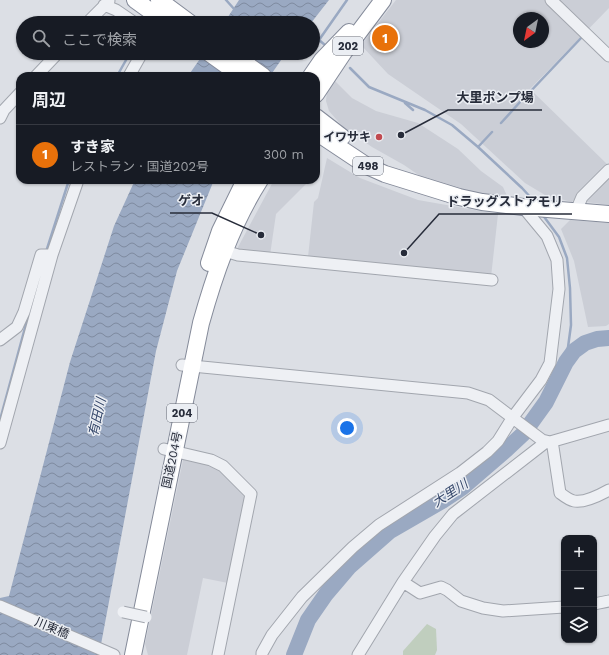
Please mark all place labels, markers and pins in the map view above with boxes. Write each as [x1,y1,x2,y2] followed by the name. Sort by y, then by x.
[372,23,398,53] pin: 1
[448,85,542,110] callout: 大里ポンプ場
[323,130,371,144] place label: イワサキ
[374,132,384,142] marker: イワサキ
[170,188,212,213] callout: ゲオ
[439,189,572,214] callout: ドラッグストアモリ

